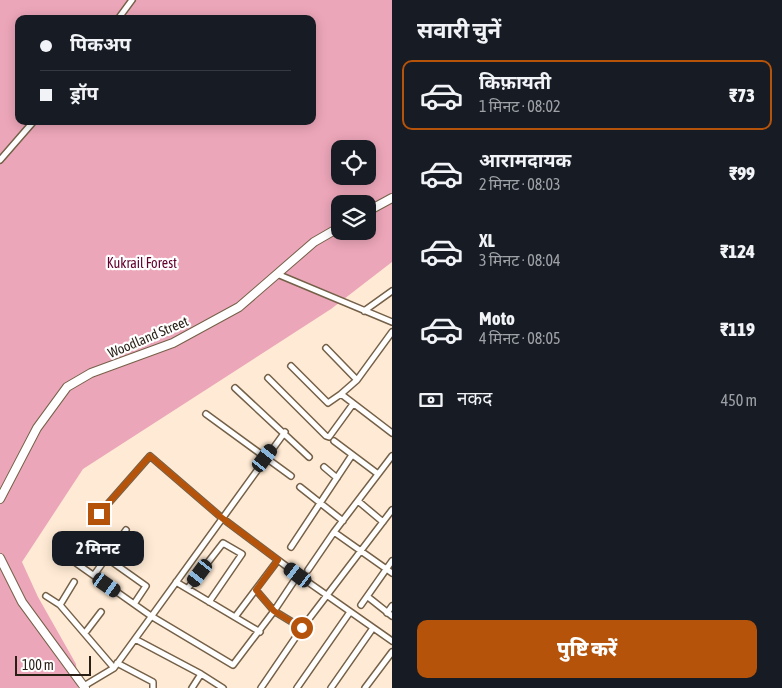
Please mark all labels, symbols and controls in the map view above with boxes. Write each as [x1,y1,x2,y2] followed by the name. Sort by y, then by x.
[417,17,501,43] text: सवारी चुनें
[70,33,131,55] text: पिकअप
[479,71,551,93] text: किफ़ायती
[419,73,464,118] icon: car
[70,82,98,104] text: ड्रॉप
[729,84,755,106] text: ₹73
[479,97,560,115] text: 1 मिनट · 08:02
[331,140,376,240] map controls
[331,140,376,185] button: locate
[479,149,571,171] text: आरामदायक
[419,151,464,196] icon: car
[729,162,755,184] text: ₹99
[479,175,560,193] text: 2 मिनट · 08:03
[331,195,376,240] button: layers
[419,229,464,274] icon: car
[479,229,495,251] text: XL
[720,240,755,262] text: ₹124
[479,251,560,269] text: 3 मिनट · 08:04
[107,255,177,271] park label: Kukrail Forest
[419,307,464,352] icon: car
[479,307,515,329] text: Moto
[105,313,191,361] street label: Woodland Street
[720,318,755,340] text: ₹119
[479,329,560,347] text: 4 मिनट · 08:05
[417,386,445,414] icon: cash
[457,387,492,409] text: नकद
[721,391,757,409] text: 450 m
[249,442,280,474] car
[88,503,110,525] route end
[53,532,145,566] callout: 2 मिनट
[76,539,120,557] text: 2 मिनट
[184,557,215,589] car
[281,560,314,590] car
[90,570,123,600] car
[291,617,313,639] route start
[417,620,757,678] button: पुष्टि करें
[15,653,91,676] scale bar
[22,657,54,673] text: 100 m

